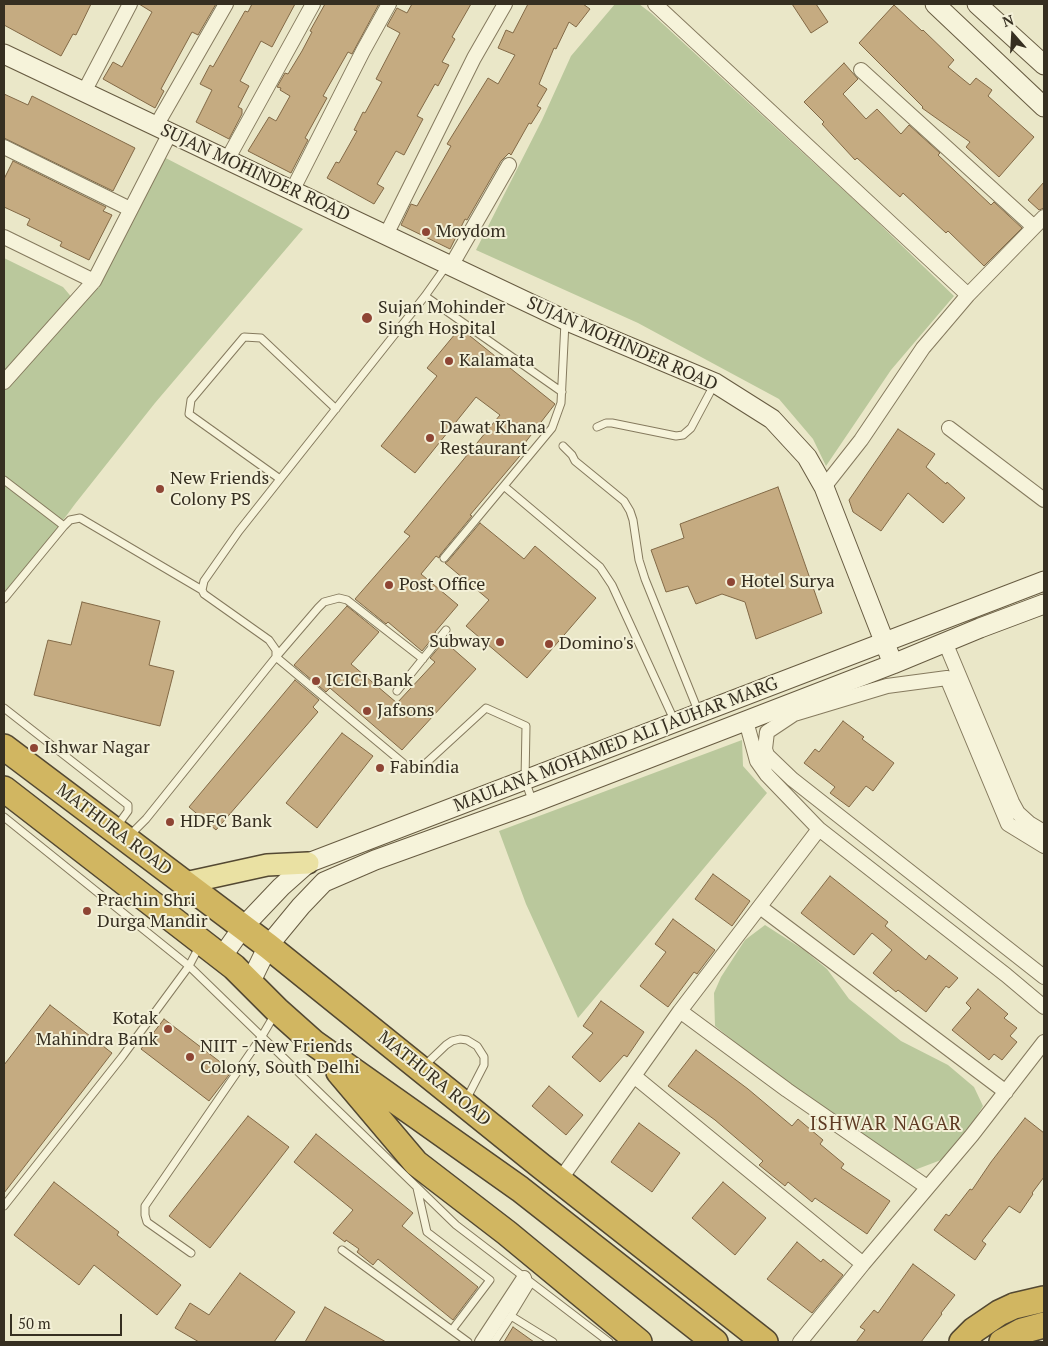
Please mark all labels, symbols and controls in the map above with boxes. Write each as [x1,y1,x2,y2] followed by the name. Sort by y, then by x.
[988,10,1038,60] north arrow
[1000,10,1016,31] text: N
[157,120,353,226] street label: SUJAN MOHINDER ROAD
[436,221,506,243] place label: Moydom
[420,226,432,238] marker: Moydom
[523,292,721,396] street label: SUJAN MOHINDER ROAD
[378,297,506,340] place label: Sujan Mohinder Singh Hospital
[360,311,374,325] marker: Sujan Mohinder Singh Hospital
[459,350,535,372] place label: Kalamata
[443,355,455,367] marker: Kalamata
[440,417,546,459] place label: Dawat Khana Restaurant
[424,432,436,444] marker: Dawat Khana Restaurant
[170,468,269,510] place label: New Friends Colony PS
[154,483,166,495] marker: New Friends Colony PS
[741,571,835,593] place label: Hotel Surya
[399,574,485,596] place label: Post Office
[725,576,737,588] marker: Hotel Surya
[383,579,395,591] marker: Post Office
[429,631,490,653] place label: Subway
[559,633,634,655] place label: Domino's
[494,636,506,648] marker: Subway
[543,638,555,650] marker: Domino's
[326,670,413,692] place label: ICICI Bank
[451,673,781,817] street label: MAULANA MOHAMED ALI JAUHAR MARG
[310,675,322,687] marker: ICICI Bank
[377,700,435,722] place label: Jafsons
[361,705,373,717] marker: Jafsons
[44,737,150,759] place label: Ishwar Nagar
[28,742,40,754] marker: Ishwar Nagar
[390,757,459,779] place label: Fabindia
[374,762,386,774] marker: Fabindia
[52,779,176,881] street label: MATHURA ROAD
[180,811,272,833] place label: HDFC Bank
[164,816,176,828] marker: HDFC Bank
[97,890,208,932] place label: Prachin Shri Durga Mandir
[81,905,93,917] marker: Prachin Shri Durga Mandir
[36,1008,158,1050] place label: Kotak Mahindra Bank
[162,1023,174,1035] marker: Kotak Mahindra Bank
[373,1027,495,1131] street label: MATHURA ROAD
[200,1036,360,1078] place label: NIIT - New Friends Colony, South Delhi
[184,1051,196,1063] marker: NIIT - New Friends Colony, South Delhi
[808,1114,964,1136] district label: ISHWAR NAGAR
[12,1304,125,1336] scale bar
[18,1313,51,1333] text: 50 m

